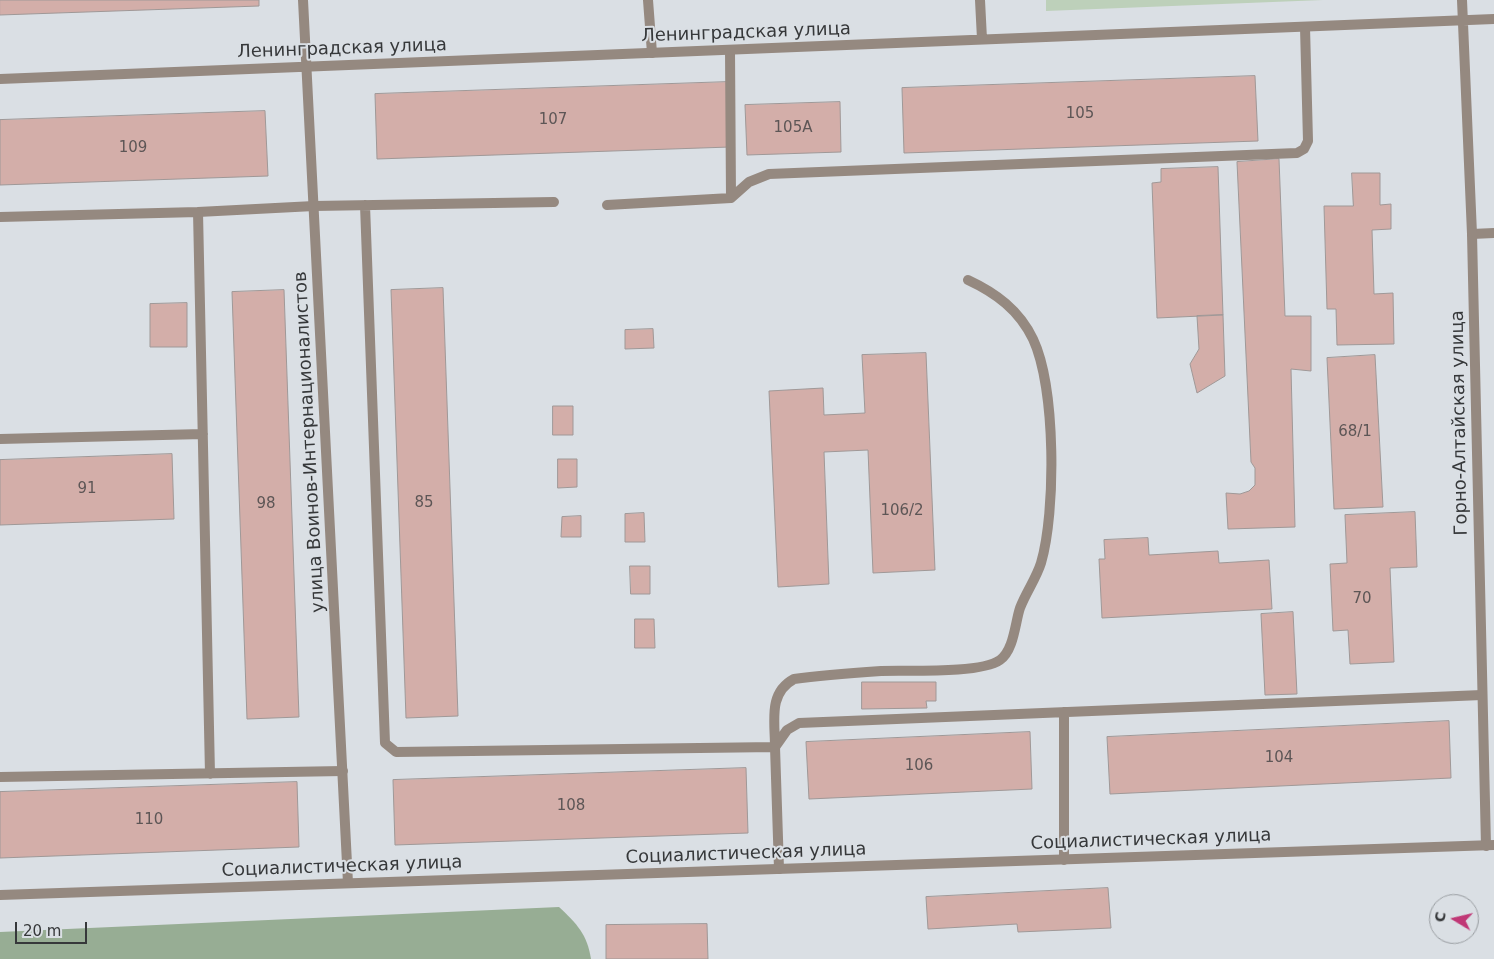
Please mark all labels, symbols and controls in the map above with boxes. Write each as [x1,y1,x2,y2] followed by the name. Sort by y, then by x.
[641,19,851,47] street label: Ленинградская улица
[237,35,447,63] street label: Ленинградская улица
[1066,105,1094,123] house number: 105
[539,111,567,129] house number: 107
[774,119,812,137] house number: 105А
[119,139,147,157] house number: 109
[290,271,330,613] street label: улица Воинов-Интернационалистов
[1447,310,1473,536] street label: Горно-Алтайская улица
[1338,423,1372,441] house number: 68/1
[77,480,97,498] house number: 91
[414,494,434,512] house number: 85
[256,495,276,513] house number: 98
[880,502,924,520] house number: 106/2
[1352,590,1372,608] house number: 70
[1265,749,1293,767] house number: 104
[905,757,933,775] house number: 106
[557,797,585,815] house number: 108
[135,811,163,829] house number: 110
[1030,825,1272,855] street label: Социалистическая улица
[625,839,867,869] street label: Социалистическая улица
[221,852,463,882] street label: Социалистическая улица
[1429,894,1479,944] north arrow
[1431,910,1449,923] text: С
[18,912,90,944] scale bar
[23,922,61,940] text: 20 m

